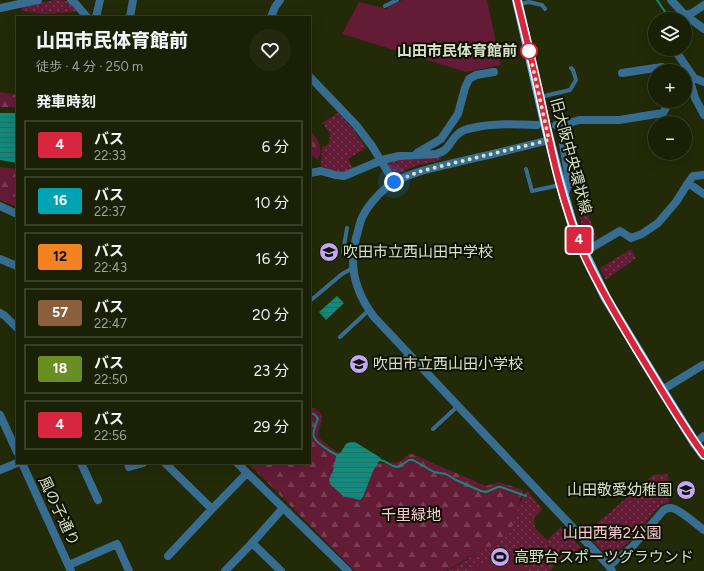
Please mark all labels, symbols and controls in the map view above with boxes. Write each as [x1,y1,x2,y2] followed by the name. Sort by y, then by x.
[648,12,692,160] map controls
[648,12,692,56] button: layers
[36,29,188,52] text: 山田市民体育館前
[249,29,291,71] button: heart
[397,42,517,60] place label: 山田市民体育館前
[520,42,538,60] marker: 山田市民体育館前
[36,59,143,74] text: 徒歩 · 4 分 · 250 m
[648,64,692,108] button: +
[36,93,96,111] text: 発車時刻
[547,96,595,216] street label: 旧大阪中央環状線
[648,116,692,160] button: −
[94,130,124,148] text: バス
[56,136,64,153] text: 4
[262,138,289,156] text: 6 分
[94,148,126,163] text: 22:33
[384,172,404,192] your location
[94,186,124,204] text: バス
[53,192,67,209] text: 16
[254,194,289,212] text: 10 分
[94,204,126,219] text: 22:37
[566,227,592,253] line badge: 4
[575,231,583,248] text: 4
[318,241,340,263] school or university icon: 吹田市立西山田中学校
[94,242,124,260] text: バス
[343,243,493,261] place label: 吹田市立西山田中学校
[53,248,67,265] text: 12
[256,250,289,268] text: 16 分
[94,260,127,275] text: 22:43
[94,298,124,316] text: バス
[52,304,68,321] text: 57
[252,306,289,324] text: 20 分
[94,316,127,331] text: 22:47
[348,353,370,375] school or university icon: 吹田市立西山田小学校
[94,354,124,372] text: バス
[373,355,523,373] place label: 吹田市立西山田小学校
[53,360,67,377] text: 18
[254,362,289,380] text: 23 分
[94,372,128,387] text: 22:50
[94,410,124,428] text: バス
[56,416,64,433] text: 4
[253,418,289,436] text: 29 分
[94,428,127,443] text: 22:56
[35,473,83,549] street label: 風の子通り
[675,479,697,501] school or university icon: 山田敬愛幼稚園
[567,481,672,499] place label: 山田敬愛幼稚園
[381,506,441,524] park label: 千里緑地
[563,524,661,542] park label: 山田西第2公園
[489,546,511,568] sports icon: 高野台スポーツグラウンド
[514,548,694,566] place label: 高野台スポーツグラウンド

